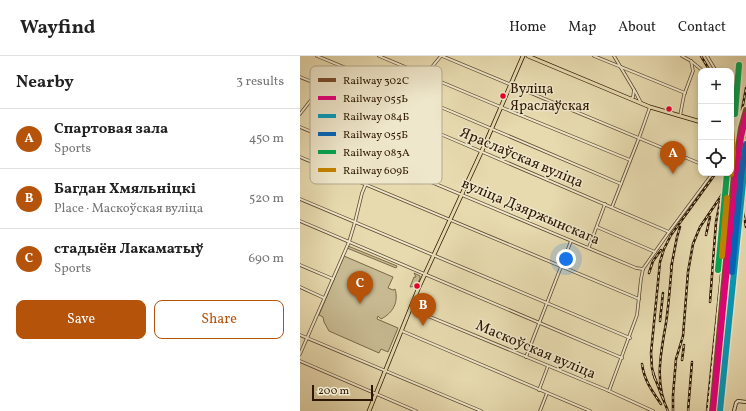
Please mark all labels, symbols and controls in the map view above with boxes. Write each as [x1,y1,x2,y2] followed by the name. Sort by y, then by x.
[20,15,95,41] text: Wayfind
[509,18,546,37] text: Home
[568,18,596,37] text: Map
[618,18,656,37] text: About
[678,18,726,37] text: Contact
[310,66,442,184] legend
[698,68,734,176] map controls
[698,68,734,104] button: +
[16,71,74,94] text: Nearby
[236,73,284,91] text: 3 results
[343,74,409,89] text: Railway 302С
[510,80,590,116] place label: Вуліца Яраслаўская
[498,91,508,101] marker: Вуліца Яраслаўская
[343,92,408,107] text: Railway 055Ь
[664,104,674,114] unlabelled marker
[698,104,734,140] button: −
[343,110,410,125] text: Railway 084Б
[54,119,168,140] text: Спартовая зала
[456,123,586,194] street label: Яраслаўская вуліца
[343,128,408,143] text: Railway 055Б
[24,130,34,148] text: A
[249,130,284,148] text: 450 m
[54,140,91,158] text: Sports
[698,140,734,176] button: locate
[660,141,686,174] pin: A
[343,146,410,161] text: Railway 083А
[343,164,409,179] text: Railway 609Б
[458,174,603,251] street label: вуліца Дзяржынскага
[54,179,196,200] text: Багдан Хмяльніцкі
[25,190,33,208] text: B
[249,190,284,208] text: 520 m
[54,200,203,218] text: Place · Маскоўская вуліца
[54,239,204,260] text: стадыён Лакаматыў
[556,249,576,269] your location
[25,250,33,268] text: C
[248,250,284,268] text: 690 m
[54,260,91,278] text: Sports
[347,271,373,304] pin: C
[412,281,422,291] unlabelled marker
[410,293,436,326] pin: B
[16,300,146,339] button: Save
[154,300,284,339] button: Share
[472,316,599,385] street label: Маскоўская вуліца
[312,383,373,402] scale bar
[318,384,349,399] text: 200 m

